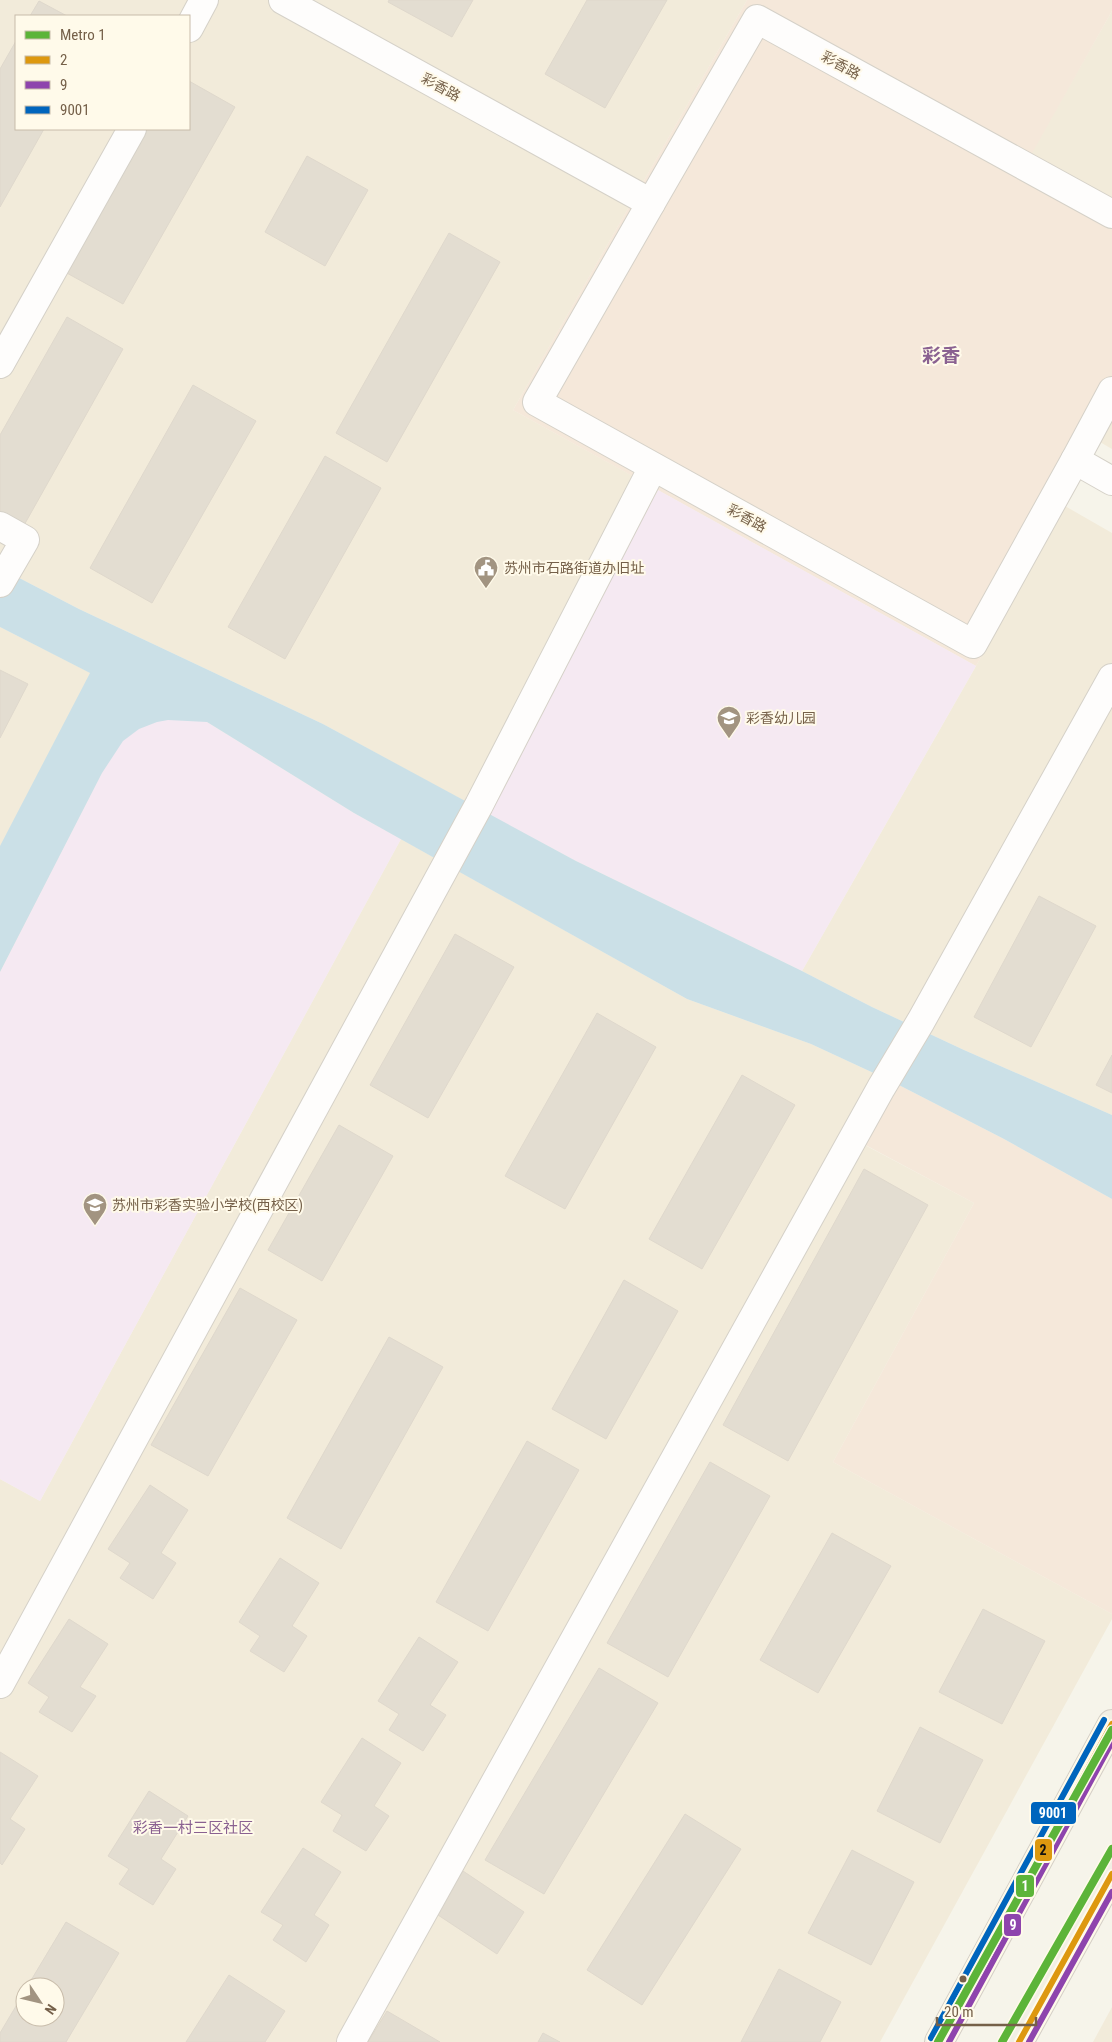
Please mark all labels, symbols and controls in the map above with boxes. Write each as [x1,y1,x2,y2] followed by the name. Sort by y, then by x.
[15,15,190,130] legend
[60,26,106,44] text: Metro 1
[819,48,863,82] street label: 彩香路
[60,51,67,69] text: 2
[419,70,463,104] street label: 彩香路
[60,76,67,94] text: 9
[60,101,90,119] text: 9001
[922,344,960,367] district label: 彩香
[725,501,769,535] street label: 彩香路
[473,555,499,589] public building icon: 苏州市石路街道办旧址
[504,560,644,576] place label: 苏州市石路街道办旧址
[716,705,742,739] school or university icon: 彩香幼儿园
[746,710,816,726] place label: 彩香幼儿园
[82,1192,108,1226] school or university icon: 苏州市彩香实验小学校(西校区)
[112,1197,303,1214] place label: 苏州市彩香实验小学校(西校区)
[1030,1801,1077,1825] line badge: 9001
[1039,1805,1067,1821] text: 9001
[133,1819,253,1837] district label: 彩香一村三区社区
[1034,1838,1053,1862] line badge: 2
[1039,1842,1047,1858] text: 2
[1015,1874,1035,1898] line badge: 1
[1021,1878,1029,1894] text: 1
[1003,1913,1022,1937] line badge: 9
[1009,1917,1017,1933] text: 9
[958,1974,968,1984] unlabelled marker
[15,1977,65,2027] north arrow
[937,1994,1036,2026] scale bar
[42,2001,60,2018] text: N
[944,2003,974,2021] text: 20 m

